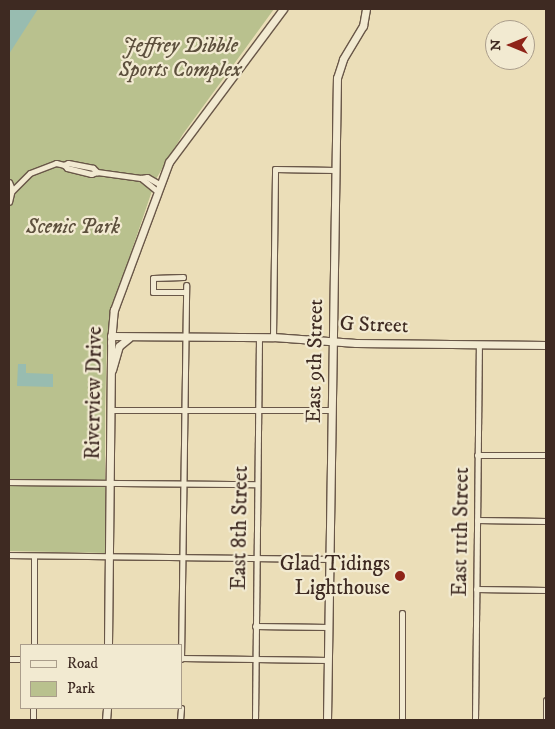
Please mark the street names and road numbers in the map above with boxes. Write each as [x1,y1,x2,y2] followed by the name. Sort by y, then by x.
[301,299,329,423] street label: East 9th Street
[339,311,409,339] street label: G Street
[80,326,108,460] street label: Riverview Drive
[226,466,254,590] street label: East 8th Street
[447,467,475,597] street label: East 11th Street

